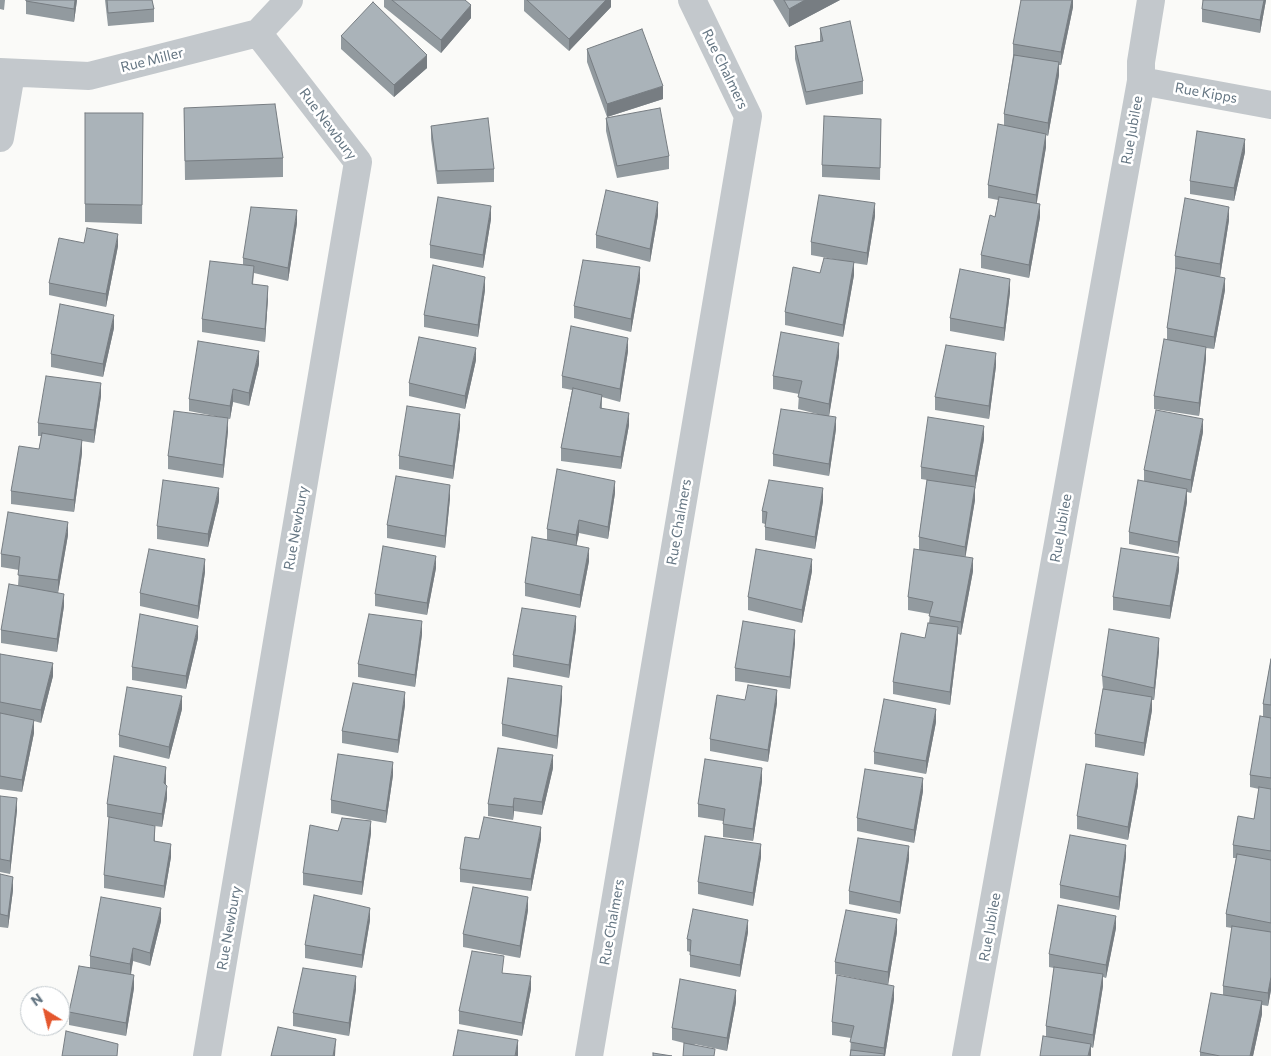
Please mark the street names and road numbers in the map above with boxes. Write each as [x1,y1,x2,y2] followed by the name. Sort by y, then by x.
[698,26,752,112] street label: Rue Chalmers
[119,44,185,76] street label: Rue Miller
[1174,79,1238,107] street label: Rue Kipps
[296,85,360,163] street label: Rue Newbury
[1118,94,1146,166] street label: Rue Jubilee
[663,478,695,566] street label: Rue Chalmers
[280,485,312,571] street label: Rue Newbury
[1047,492,1075,564] street label: Rue Jubilee
[596,878,628,966] street label: Rue Chalmers
[213,885,245,971] street label: Rue Newbury
[976,891,1004,963] street label: Rue Jubilee

